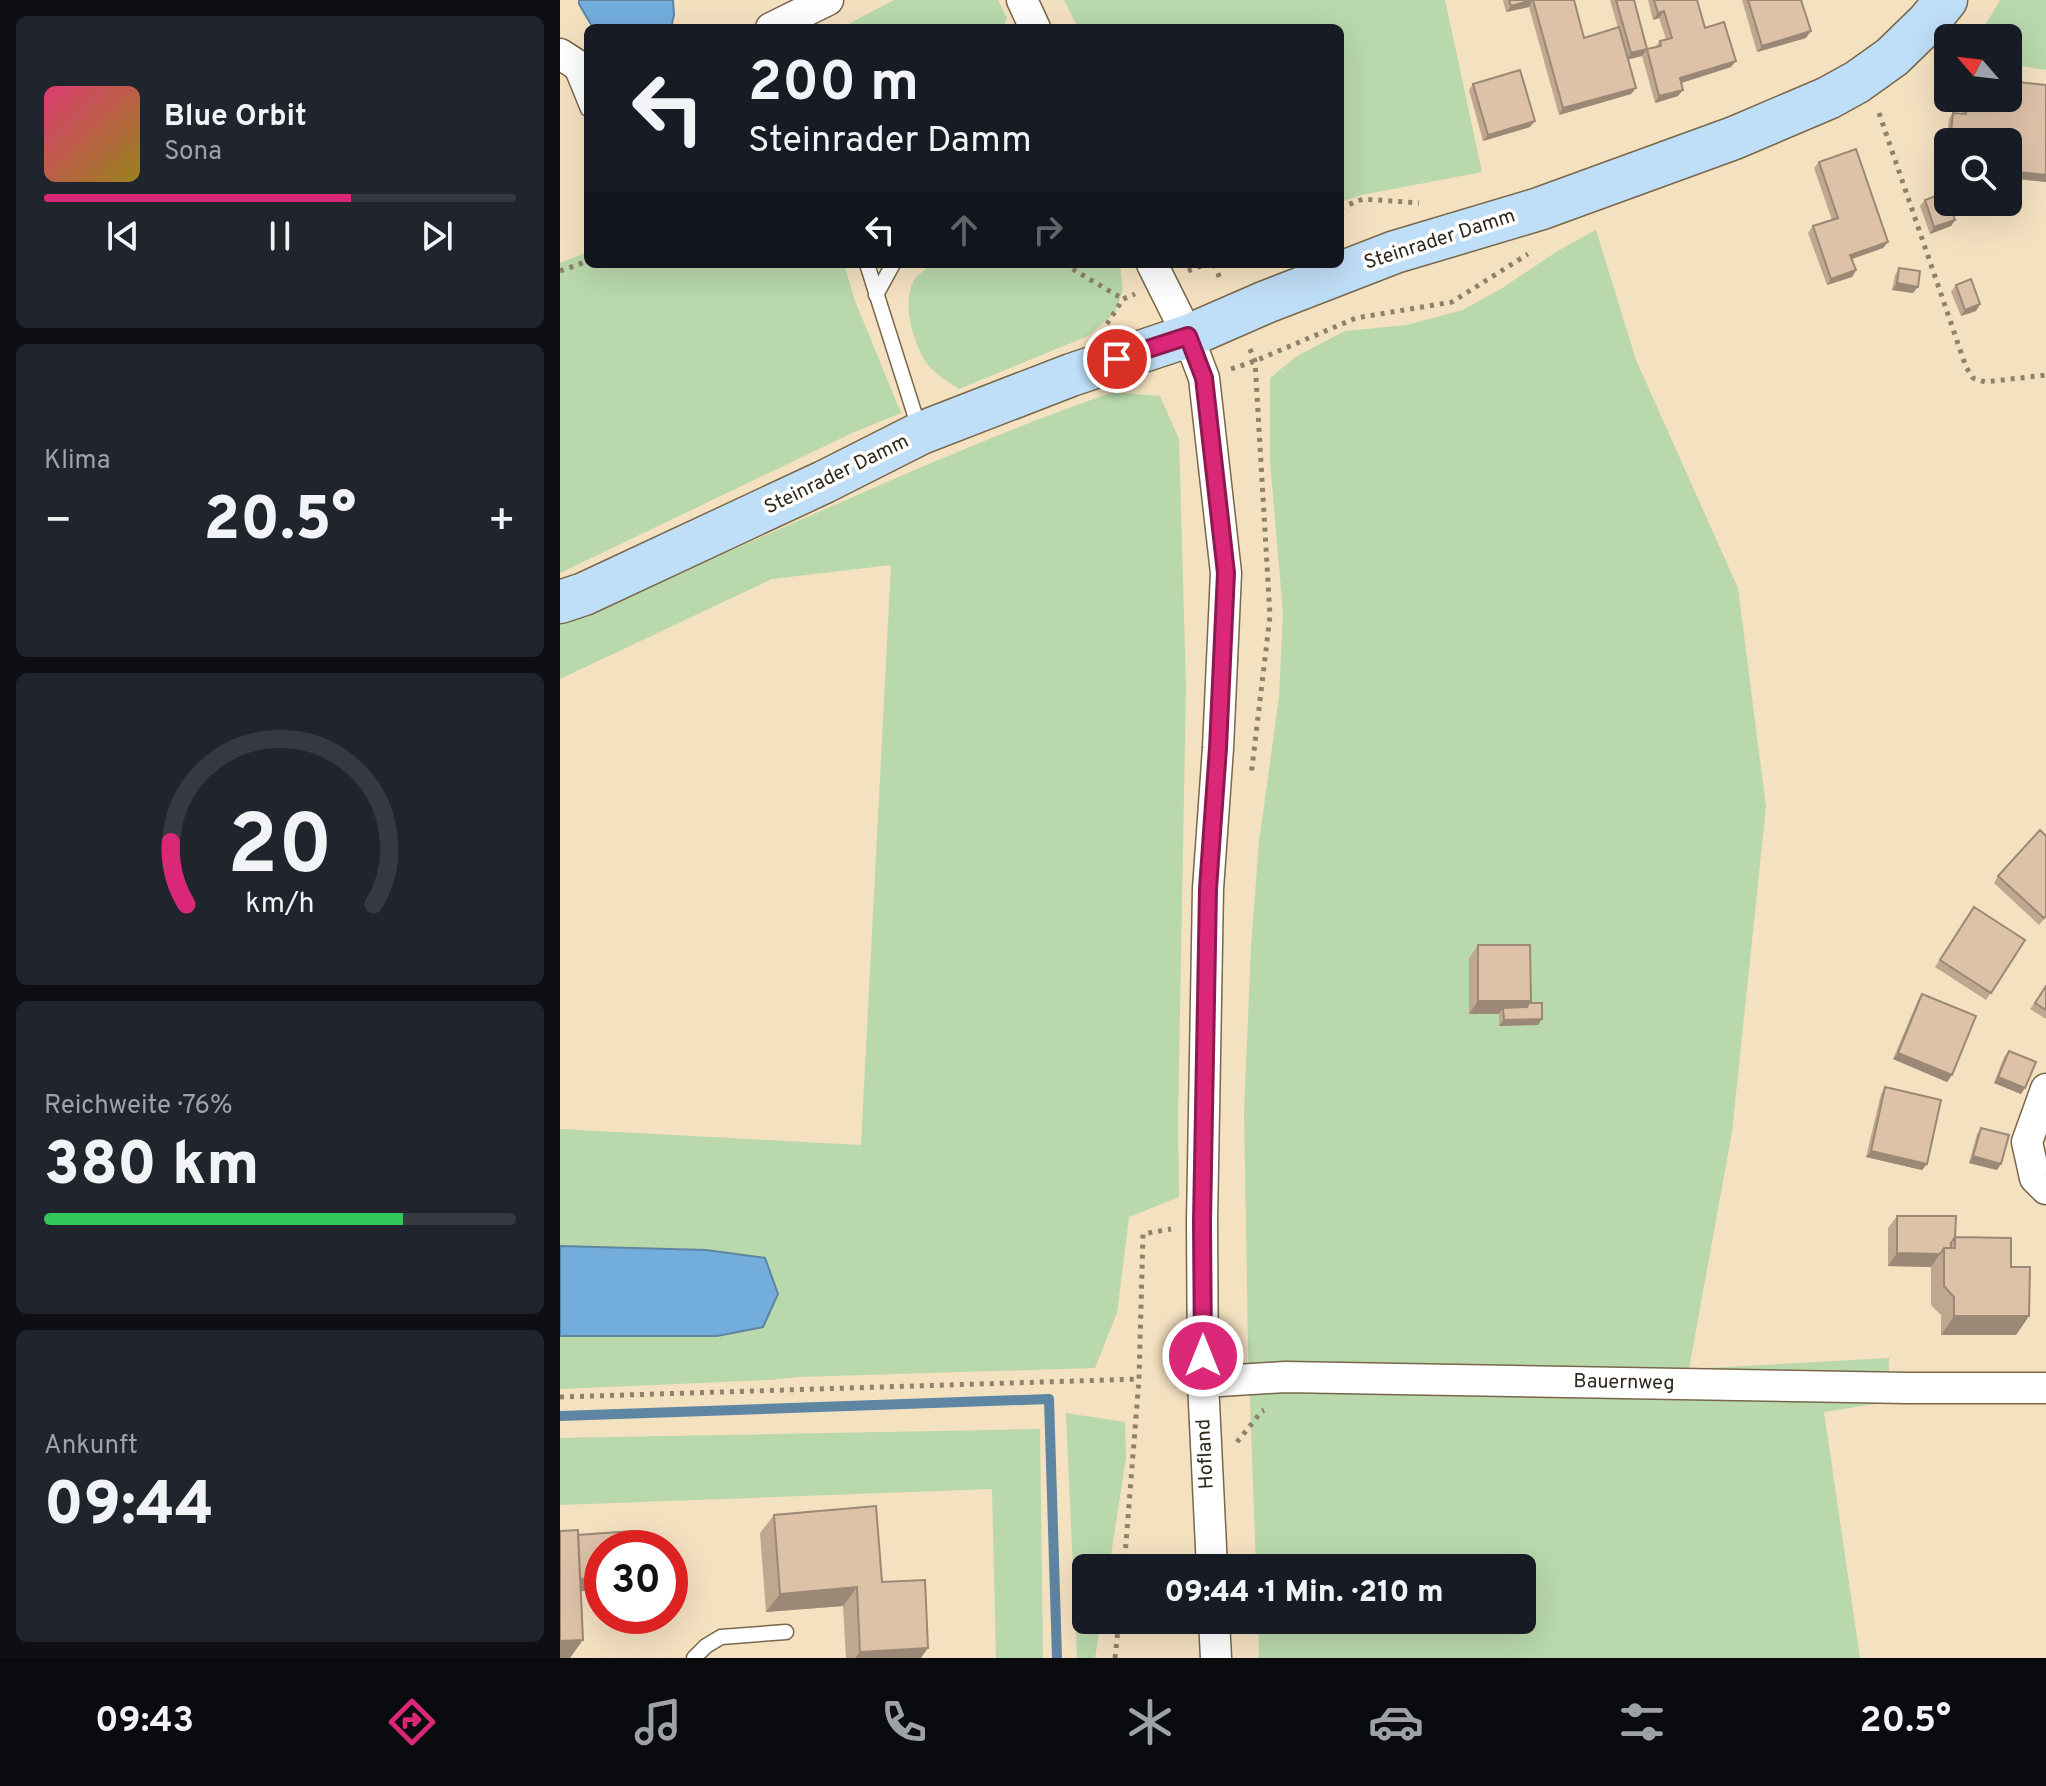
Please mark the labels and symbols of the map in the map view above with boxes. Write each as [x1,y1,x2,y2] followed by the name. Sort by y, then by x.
[1934,24,2022,112] north arrow
[1361,203,1519,277] street label: Steinrader Damm
[1083,325,1151,393] pin
[760,429,914,521] street label: Steinrader Damm
[1161,1314,1245,1398] position arrow
[1573,1369,1675,1397] street label: Bauernweg
[1191,1418,1221,1490] street label: Hofland
[584,1530,688,1634] speed limit sign: 30

